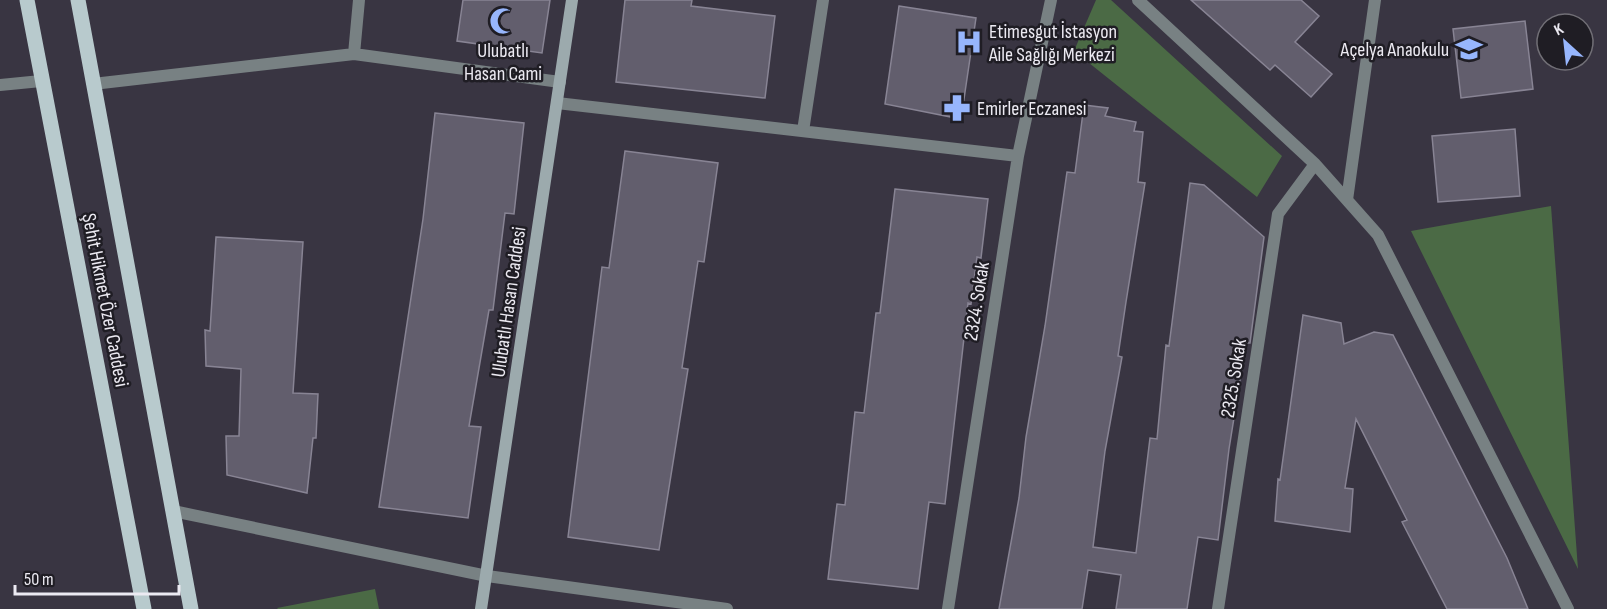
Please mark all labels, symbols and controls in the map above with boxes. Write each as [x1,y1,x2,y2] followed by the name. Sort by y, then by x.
[488,6,518,36] mosque icon: Ulubatlı Hasan Cami
[1535,12,1595,72] north arrow
[988,20,1117,67] place label: Etimesgut İstasyon Aile Sağlığı Merkezi
[1551,20,1567,40] text: K
[954,27,984,57] hospital icon: Etimesgut İstasyon Aile Sağlığı Merkezi
[1454,34,1484,64] school or university icon: Açelya Anaokulu
[1340,38,1449,62] place label: Açelya Anaokulu
[464,39,542,86] place label: Ulubatlı Hasan Cami
[942,93,972,123] pharmacy icon: Emirler Eczanesi
[977,97,1087,121] place label: Emirler Eczanesi
[76,211,134,389] street label: Şehit Hikmet Özer Caddesi
[487,225,531,379] street label: Ulubatlı Hasan Caddesi
[959,259,995,343] street label: 2324. Sokak
[1216,337,1252,419] street label: 2325. Sokak
[15,558,178,596] scale bar
[24,569,54,590] text: 50 m

